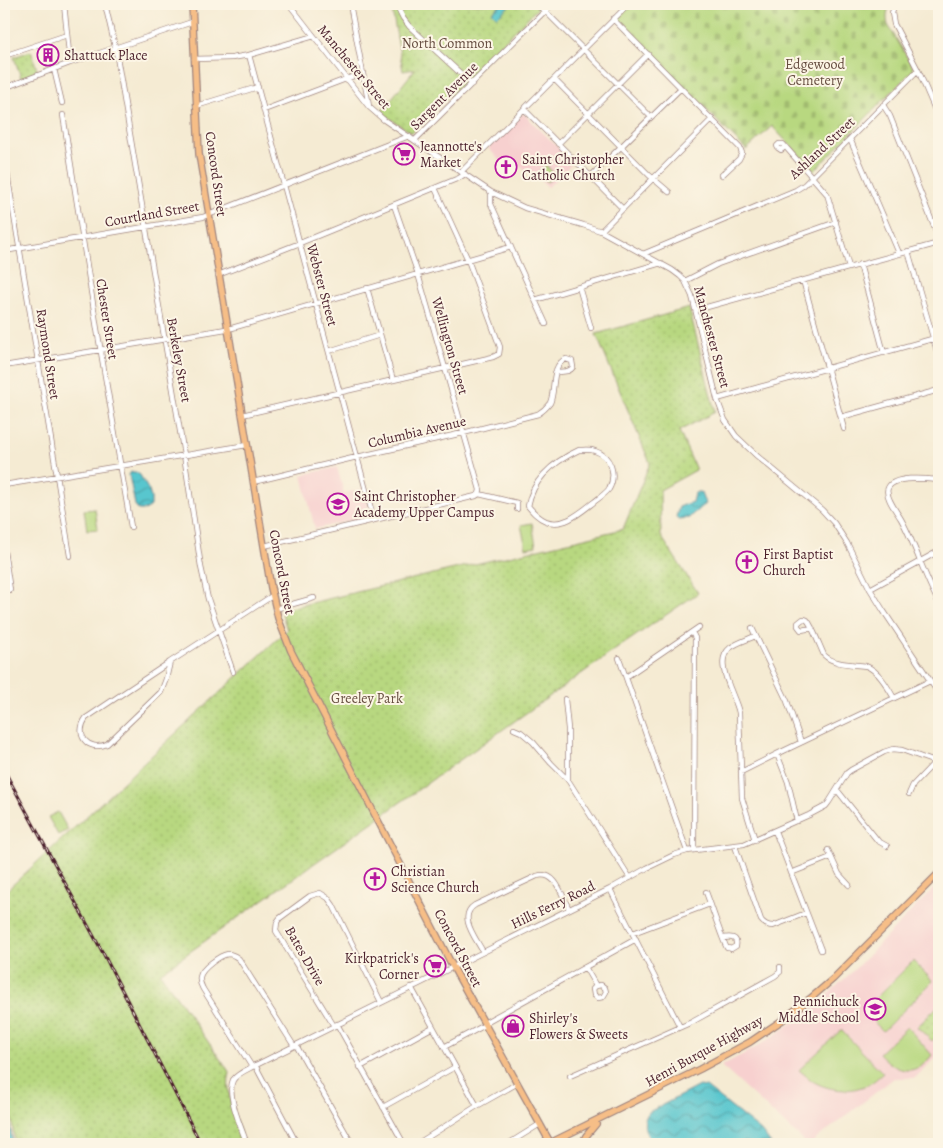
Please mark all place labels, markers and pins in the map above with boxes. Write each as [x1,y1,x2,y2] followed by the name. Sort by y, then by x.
[36,43,60,67] building icon: Shattuck Place
[64,46,147,65] place label: Shattuck Place
[420,137,482,172] place label: Jeannotte's Market
[392,142,416,166] supermarket icon: Jeannotte's Market
[522,150,625,185] place label: Saint Christopher Catholic Church
[494,155,518,179] church icon: Saint Christopher Catholic Church
[353,487,494,522] place label: Saint Christopher Academy Upper Campus
[326,492,350,516] school or university icon: Saint Christopher Academy Upper Campus
[763,545,834,580] place label: First Baptist Church
[735,550,759,574] church icon: First Baptist Church
[391,862,480,897] place label: Christian Science Church
[363,867,387,891] church icon: Christian Science Church
[345,949,420,984] place label: Kirkpatrick's Corner
[423,954,447,978] supermarket icon: Kirkpatrick's Corner
[778,992,860,1027] place label: Pennichuck Middle School
[863,997,887,1021] school or university icon: Pennichuck Middle School
[529,1009,628,1044] place label: Shirley's Flowers & Sweets
[501,1014,525,1038] shop icon: Shirley's Flowers & Sweets

